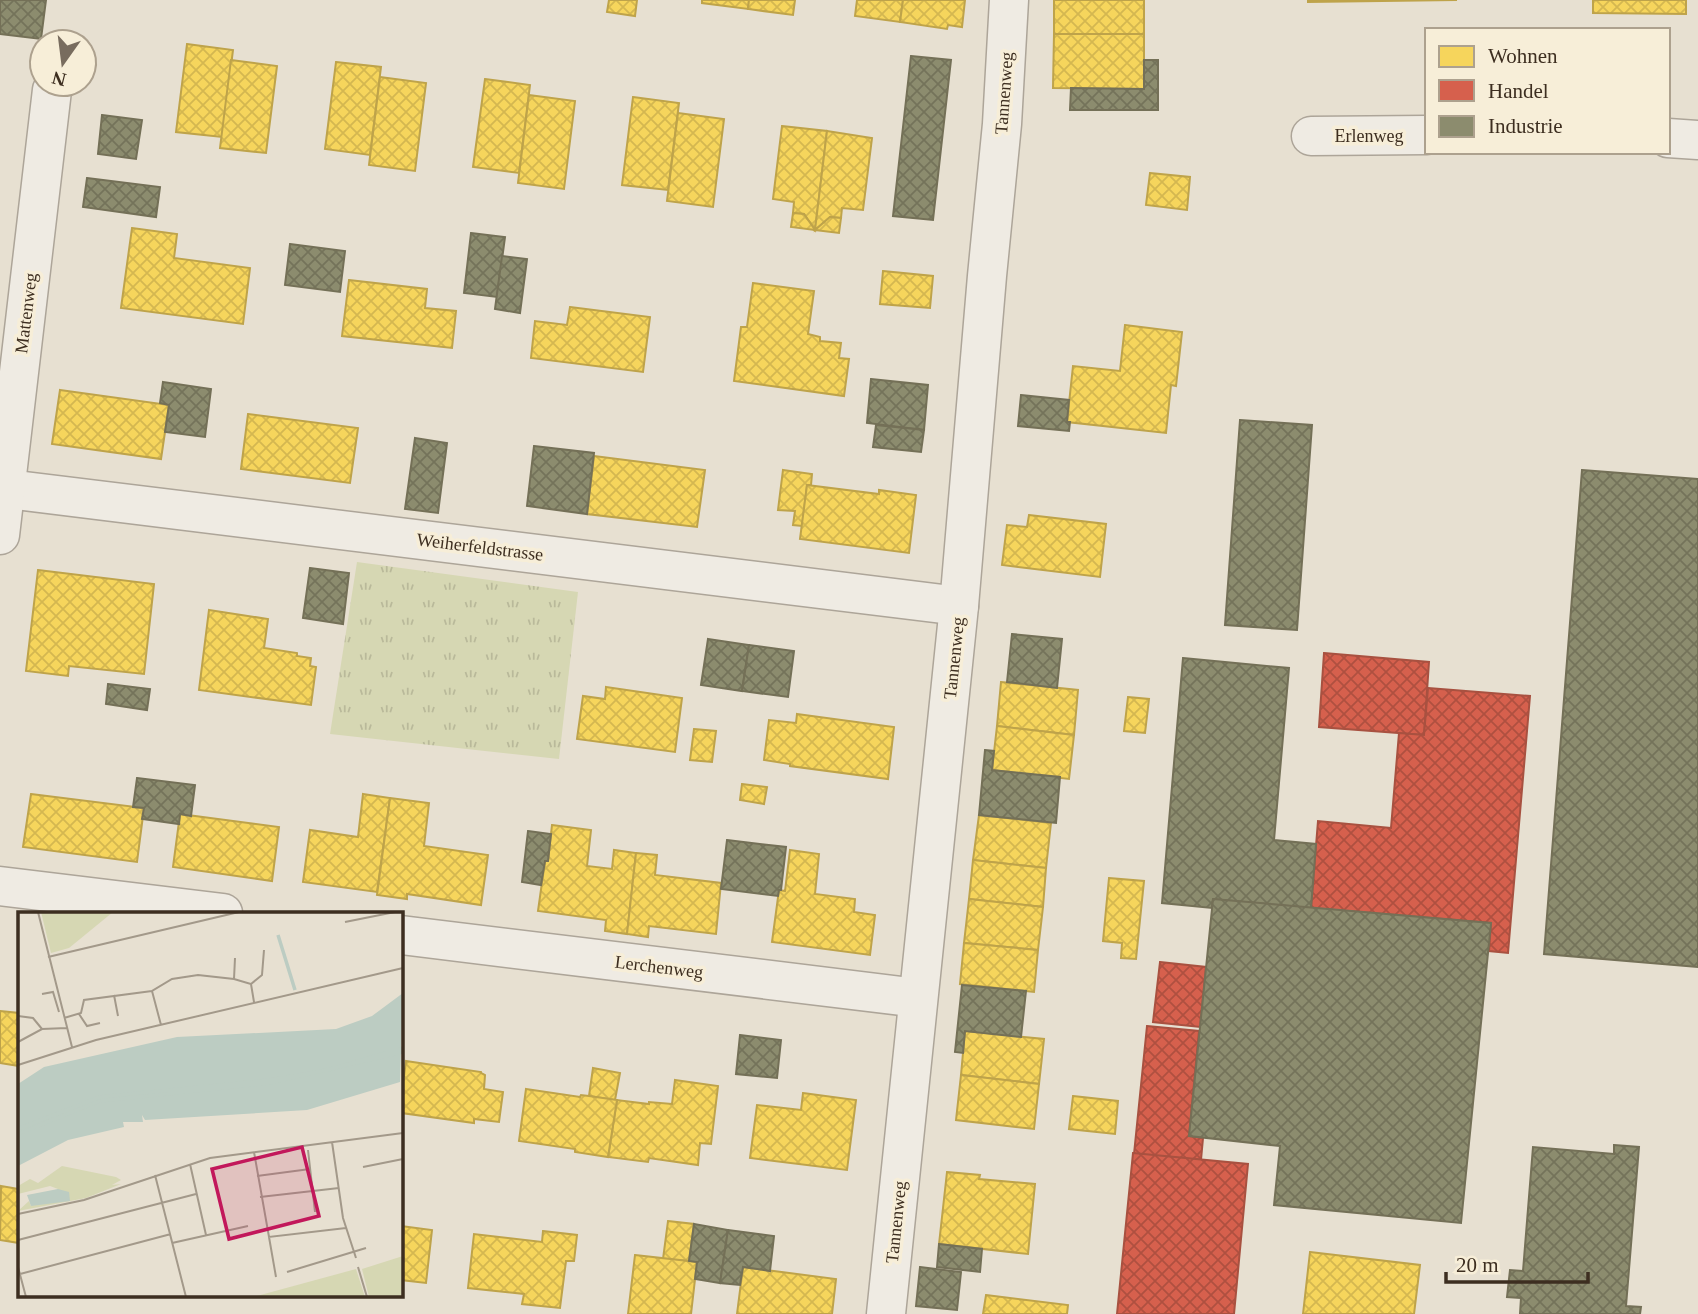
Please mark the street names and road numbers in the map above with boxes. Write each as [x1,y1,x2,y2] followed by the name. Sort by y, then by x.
[991,51,1017,135] street label: Tannenweg
[1335,126,1403,146] street label: Erlenweg
[11,272,41,354] street label: Mattenweg
[416,529,544,565] street label: Weiherfeldstrasse
[940,616,968,700] street label: Tannenweg
[614,952,704,982] street label: Lerchenweg
[882,1180,910,1264] street label: Tannenweg

